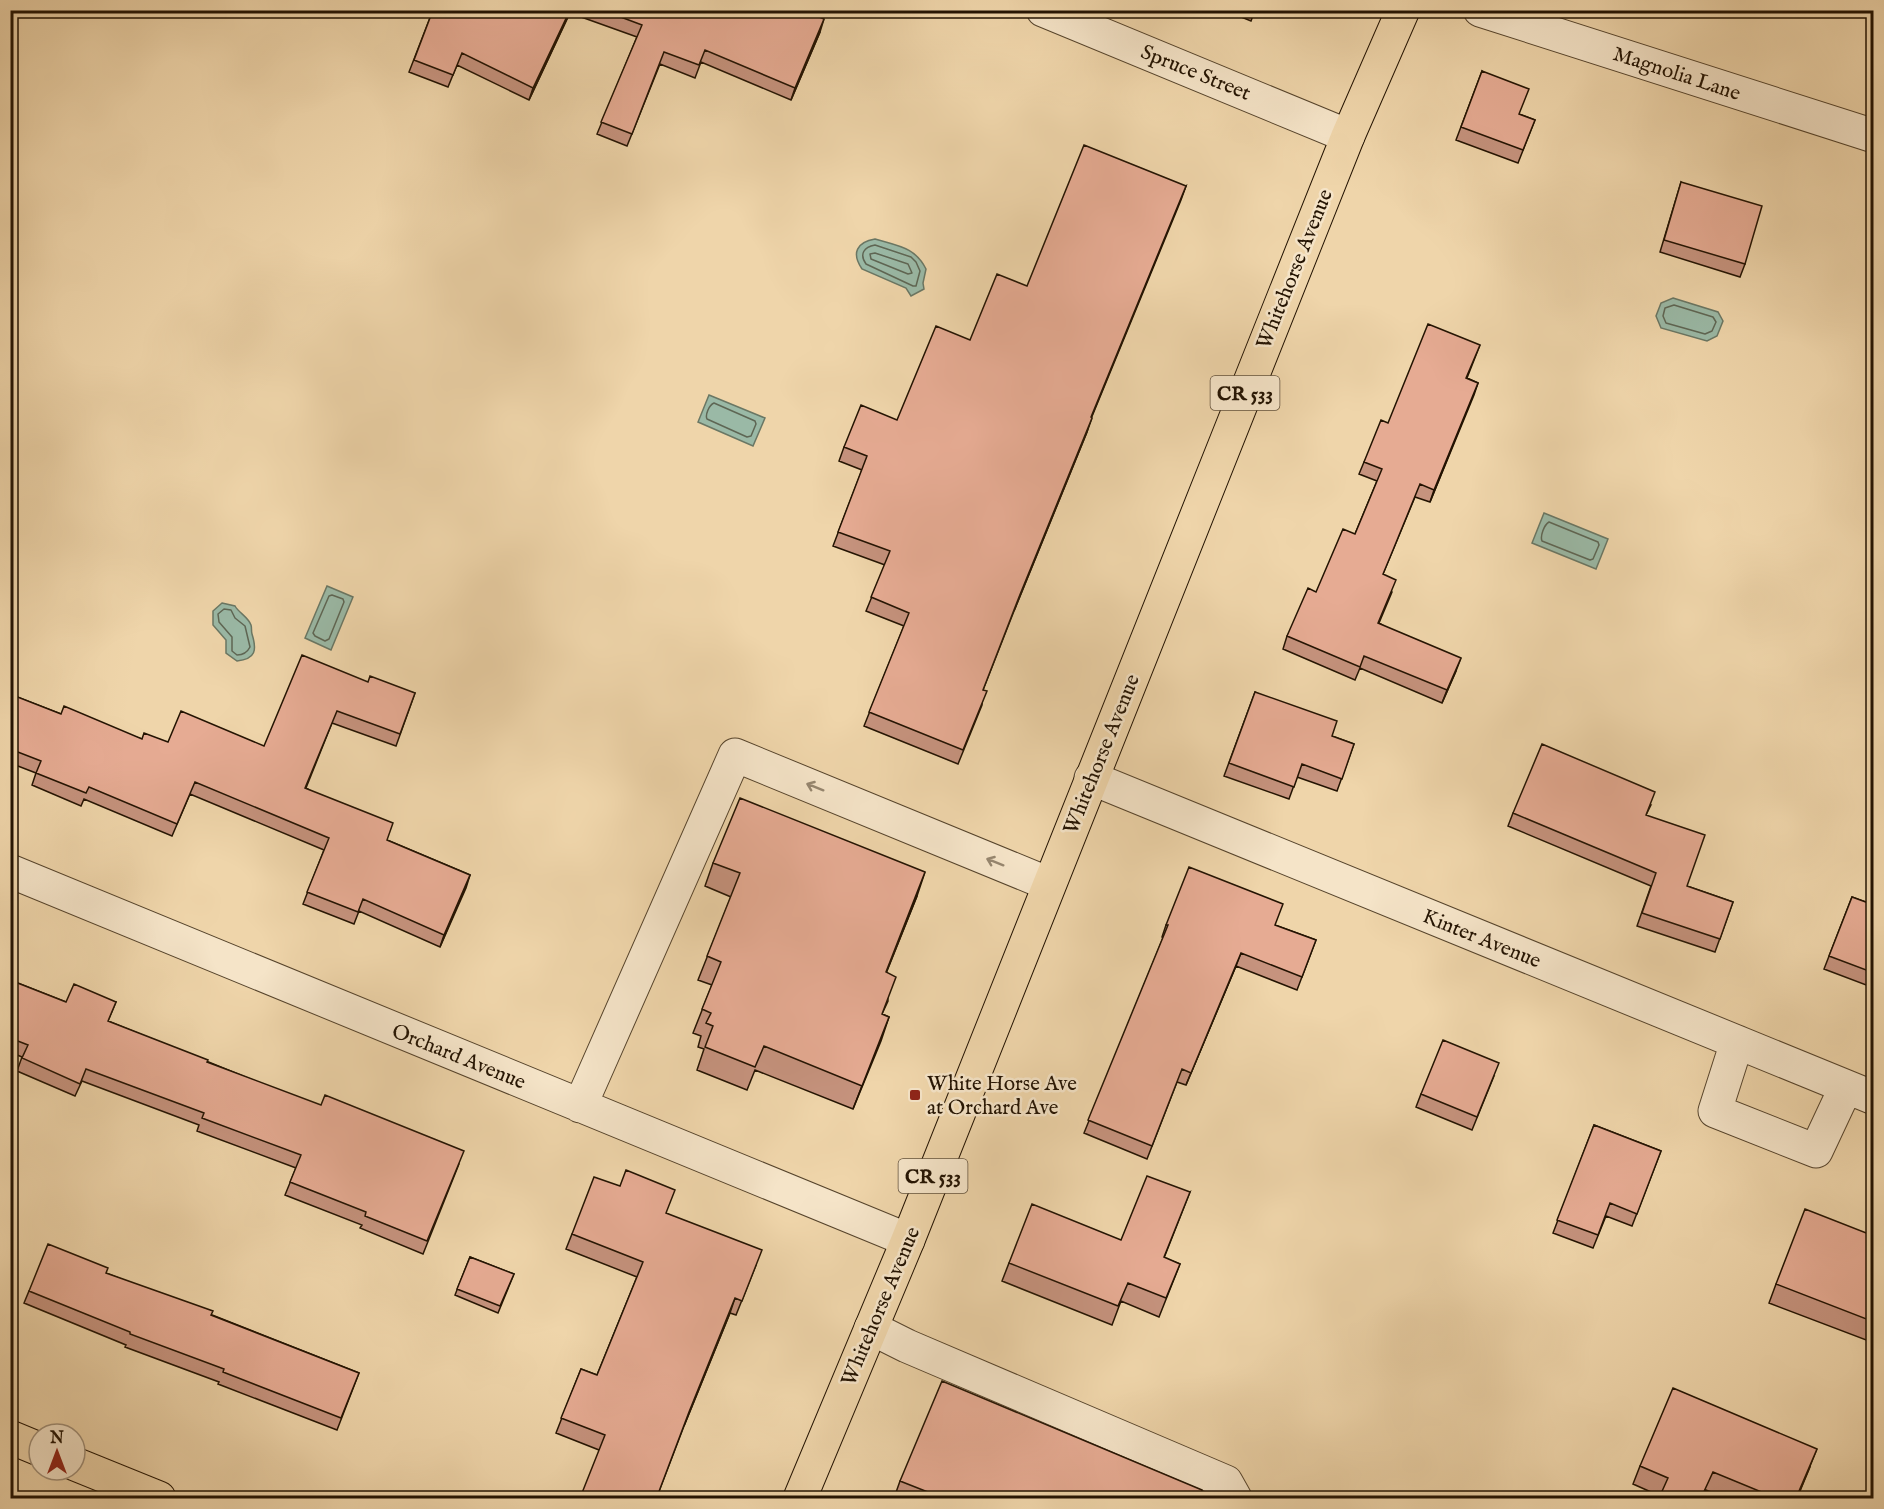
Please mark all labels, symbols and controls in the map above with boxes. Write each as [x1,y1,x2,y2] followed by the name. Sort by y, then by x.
[1137,39,1254,108] street label: Spruce Street
[1609,41,1744,108] street label: Magnolia Lane
[1251,185,1340,354] street label: Whitehorse Avenue
[1210,376,1280,410] road number: CR 533
[1058,670,1147,839] street label: Whitehorse Avenue
[806,781,824,792] one-way arrow
[986,856,1005,867] one-way arrow
[1418,903,1545,975] street label: Kinter Avenue
[388,1018,530,1097] street label: Orchard Avenue
[927,1071,1077,1122] place label: White Horse Ave at Orchard Ave
[908,1088,922,1102] marker: White Horse Ave at Orchard Ave
[898,1159,968,1193] road number: CR 533
[836,1223,927,1390] street label: Whitehorse Avenue
[27,1422,87,1482] north arrow
[49,1429,64,1449] text: N

